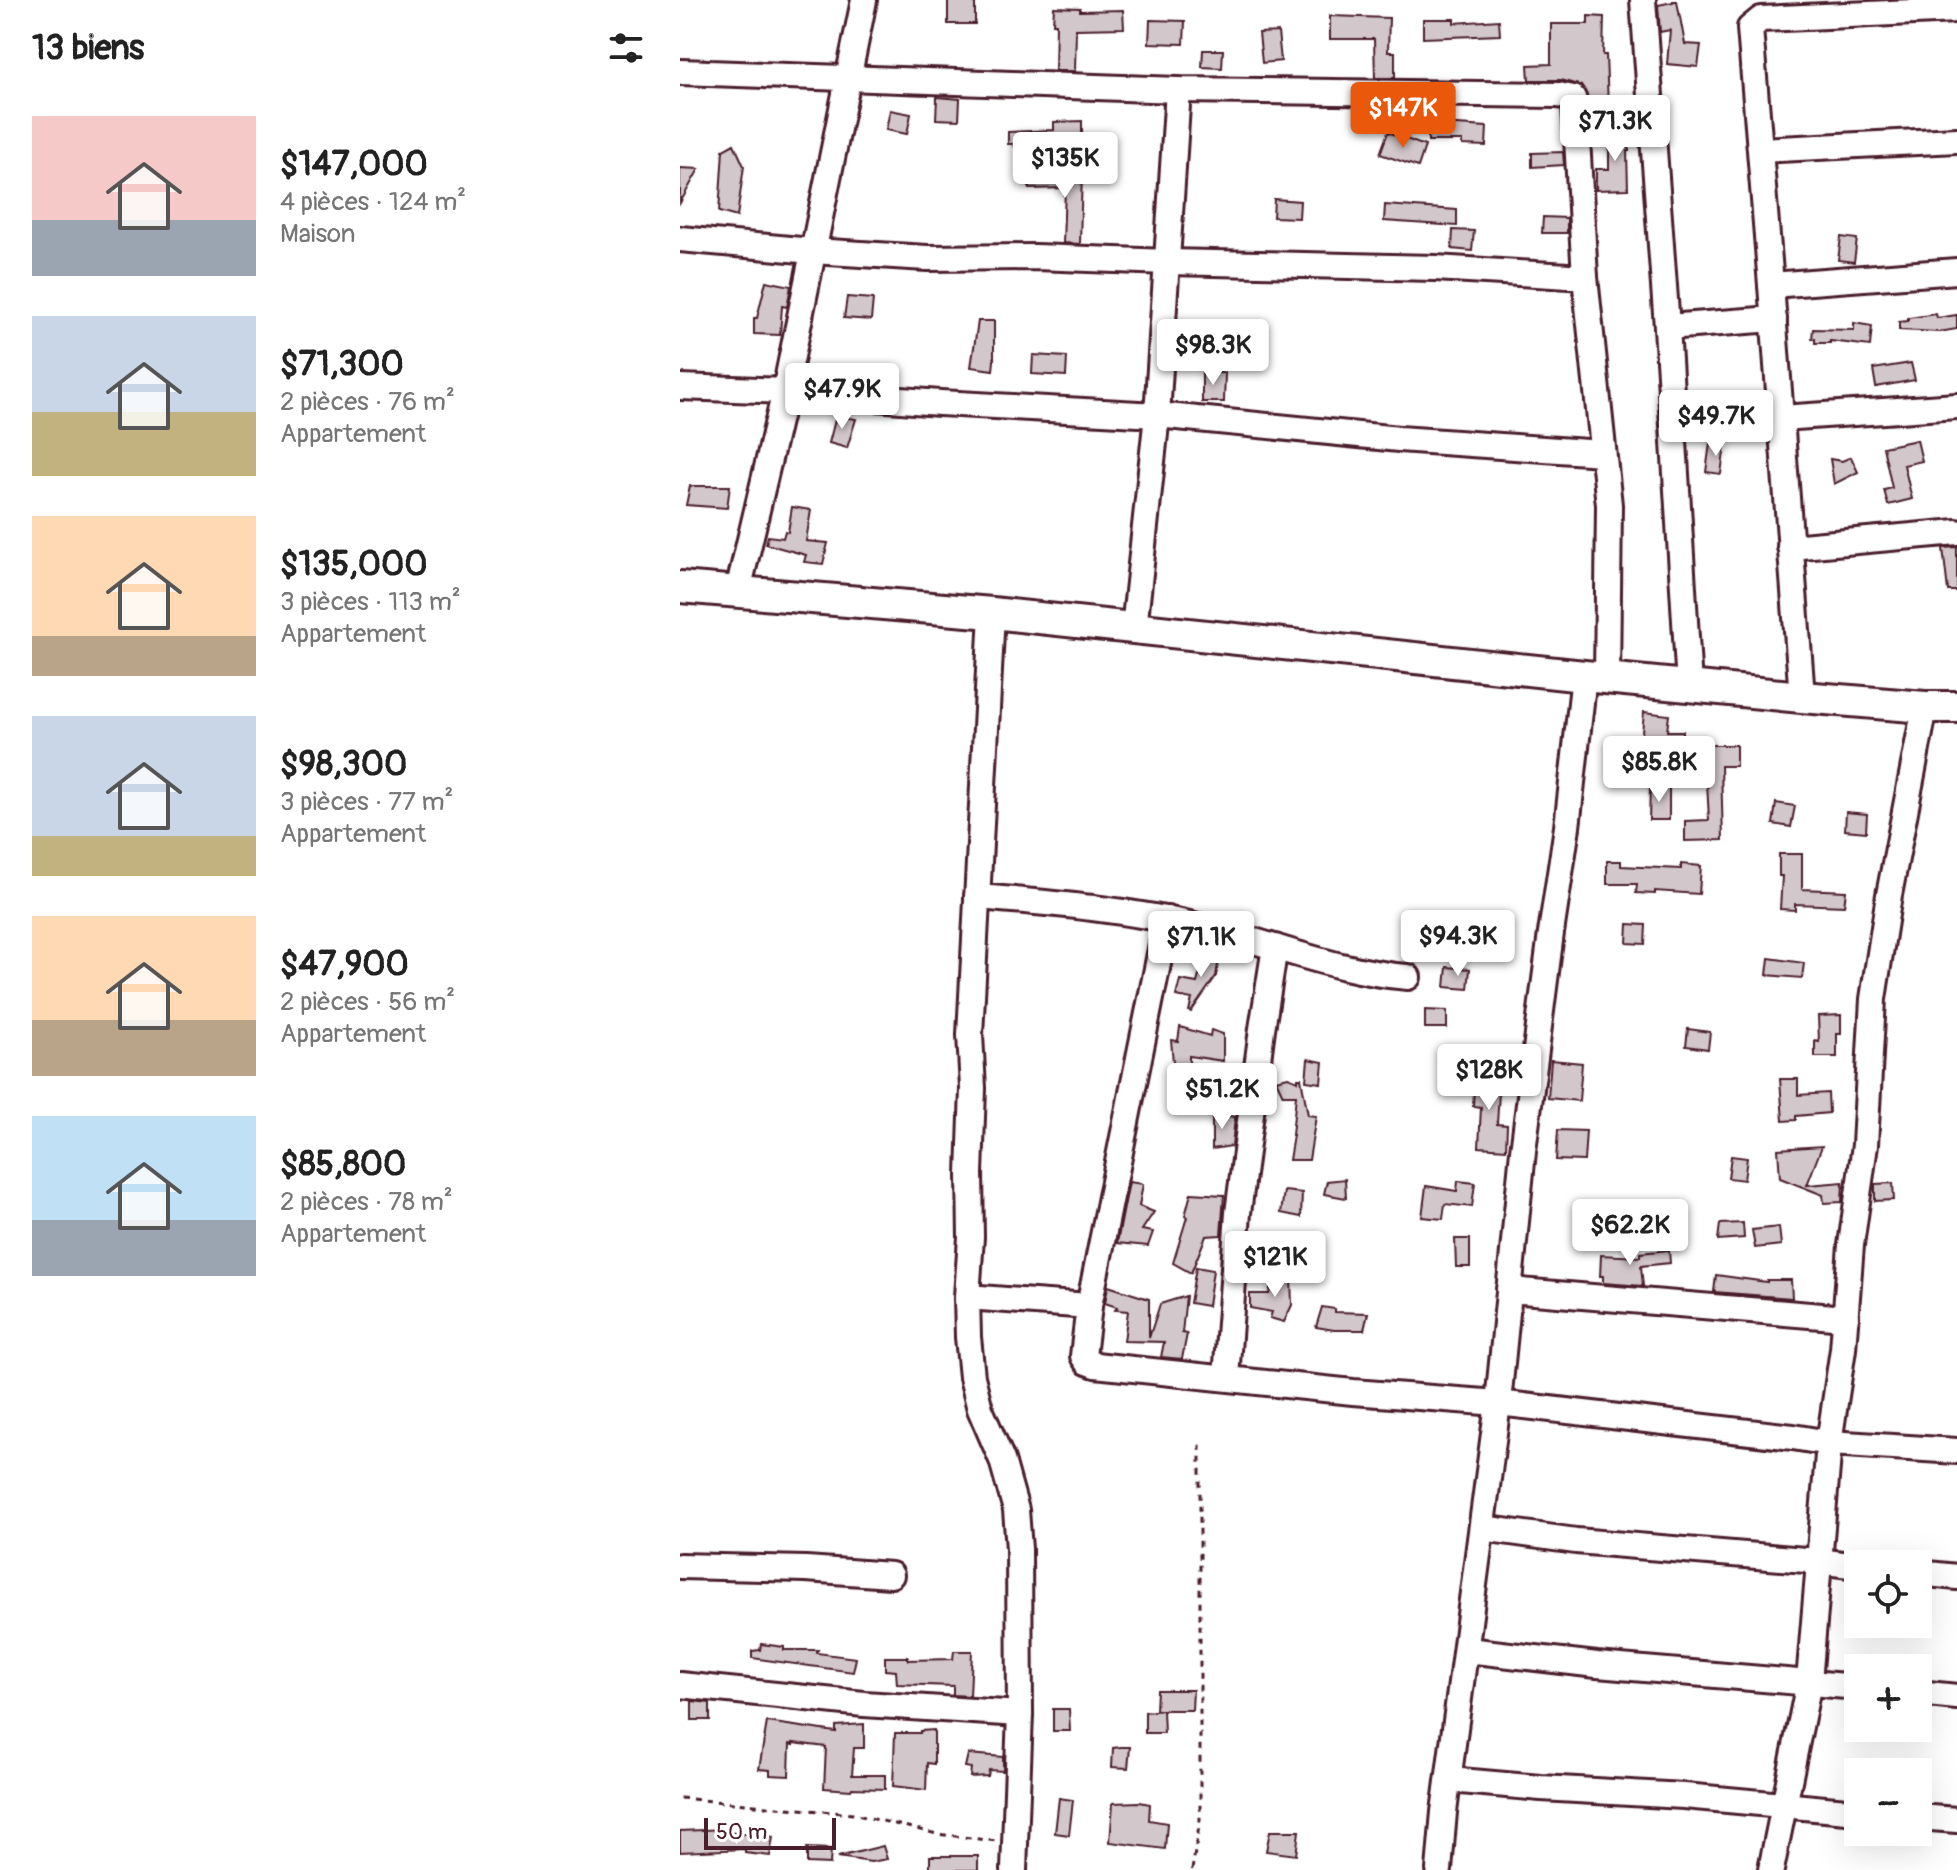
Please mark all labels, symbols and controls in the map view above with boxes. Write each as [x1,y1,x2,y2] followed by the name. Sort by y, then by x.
[604,26,648,70] icon: filters
[32,27,144,70] text: 13 biens
[1347,82,1459,150] pin: $147K
[1369,92,1437,124] text: $147K
[1550,95,1680,163] pin: $71.3K
[1578,105,1652,137] text: $71.3K
[1009,132,1121,200] pin: $135K
[1031,142,1099,174] text: $135K
[280,143,428,186] text: $147,000
[96,148,192,244] icon: home
[280,186,466,218] text: 4 pièces · 124 m²
[280,218,355,250] text: Maison
[1148,319,1278,387] pin: $98.3K
[1175,329,1251,361] text: $98.3K
[280,343,404,386] text: $71,300
[96,348,192,444] icon: home
[777,363,907,431] pin: $47.9K
[803,373,881,405] text: $47.9K
[280,386,455,418] text: 2 pièces · 76 m²
[1651,390,1781,458] pin: $49.7K
[1677,400,1755,432] text: $49.7K
[280,418,426,450] text: Appartement
[280,543,427,586] text: $135,000
[96,548,192,644] icon: home
[280,586,461,618] text: 3 pièces · 113 m²
[280,618,426,650] text: Appartement
[1594,736,1724,804] pin: $85.8K
[280,743,407,786] text: $98,300
[1621,746,1697,778] text: $85.8K
[96,748,192,844] icon: home
[280,786,453,818] text: 3 pièces · 77 m²
[280,818,426,850] text: Appartement
[1393,910,1523,978] pin: $94.3K
[1136,911,1266,979] pin: $71.1K
[1419,920,1497,952] text: $94.3K
[1166,921,1236,953] text: $71.1K
[280,943,409,986] text: $47,900
[96,948,192,1044] icon: home
[280,986,455,1018] text: 2 pièces · 56 m²
[280,1018,426,1050] text: Appartement
[1433,1044,1545,1112] pin: $128K
[1455,1054,1523,1086] text: $128K
[1157,1063,1287,1131] pin: $51.2K
[1185,1073,1259,1105] text: $51.2K
[280,1143,406,1186] text: $85,800
[96,1148,192,1244] icon: home
[280,1186,453,1218] text: 2 pièces · 78 m²
[1565,1199,1695,1267] pin: $62.2K
[1590,1209,1670,1241] text: $62.2K
[280,1218,426,1250] text: Appartement
[1219,1231,1331,1299] pin: $121K
[1243,1241,1307,1273] text: $121K
[1844,1550,1932,1846] map controls
[1844,1550,1932,1638] button: locate
[1844,1654,1932,1742] button: +
[1844,1758,1932,1846] button: −
[704,1814,836,1850] scale bar
[716,1818,767,1846] text: 50 m

